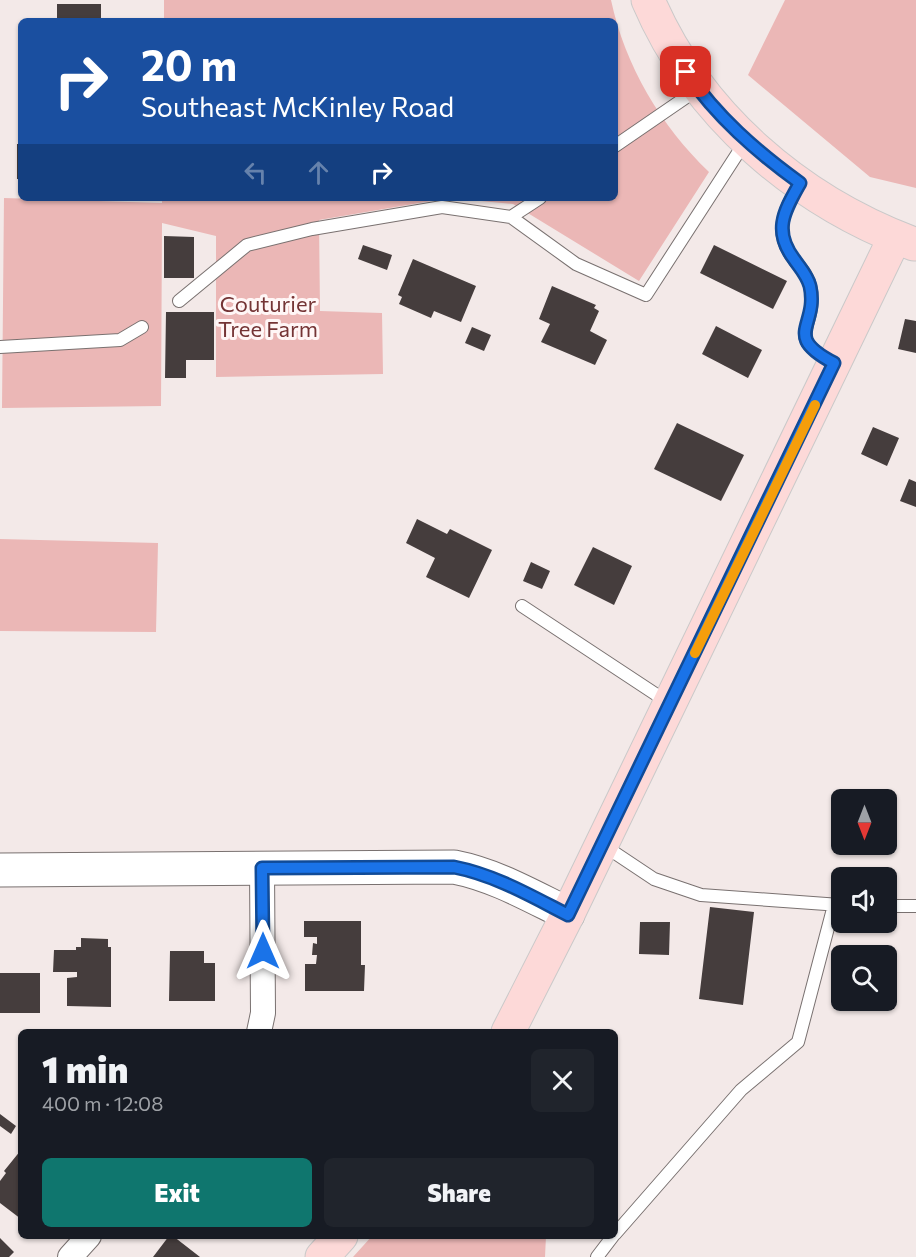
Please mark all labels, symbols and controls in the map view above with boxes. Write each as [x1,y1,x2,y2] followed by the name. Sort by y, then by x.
[141,38,237,90] text: 20 m
[42,42,120,120] icon: right
[660,46,711,97] pin
[669,55,702,88] icon: arrive
[141,90,454,123] text: Southeast McKinley Road
[239,156,272,189] icon: left
[302,156,335,189] icon: ahead
[365,156,398,189] icon: right
[218,290,318,342] park label: Couturier Tree Farm
[831,789,897,855] north arrow
[831,789,897,1011] map controls
[831,867,897,933] button: sound
[231,919,295,983] position arrow
[831,945,897,1011] button: search
[42,1046,128,1090] text: 1 min
[531,1049,594,1112] button: close
[42,1091,163,1115] text: 400 m · 12:08
[42,1158,312,1227] button: Exit
[324,1158,594,1227] button: Share

